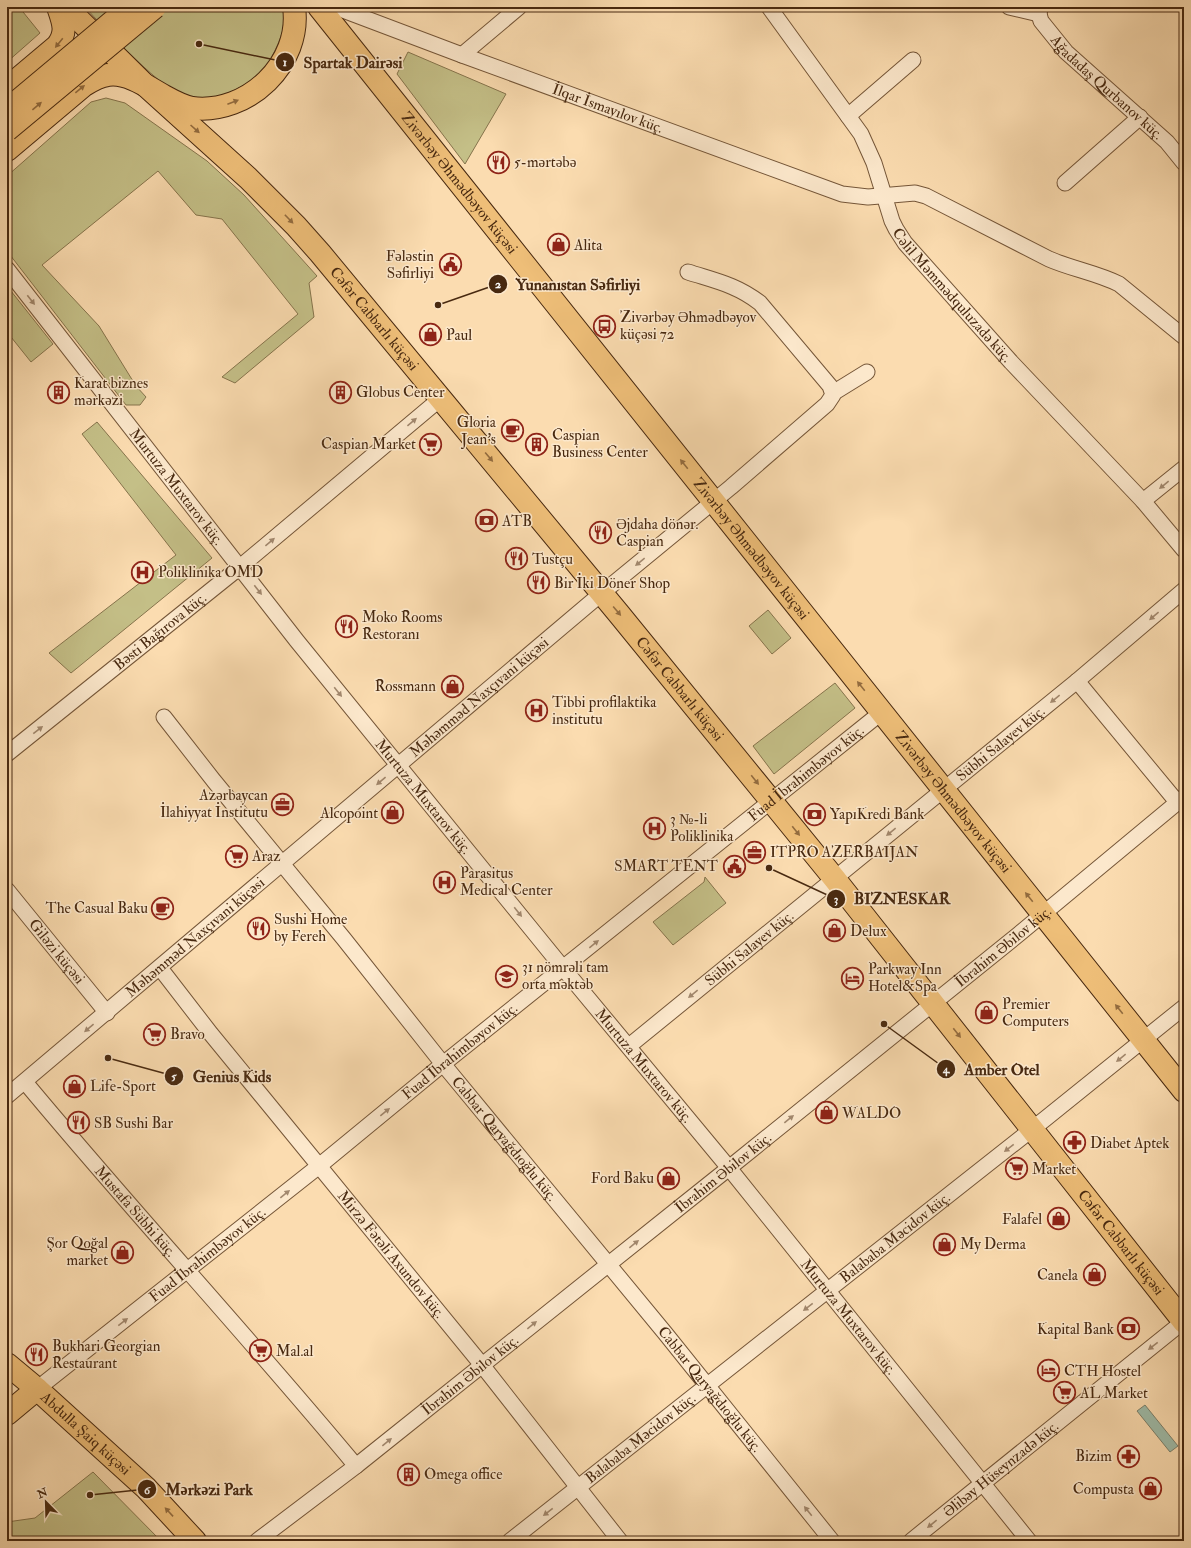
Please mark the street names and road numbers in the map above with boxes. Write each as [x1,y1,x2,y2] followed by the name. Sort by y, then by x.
[1046,30,1167,144] street label: Ağadadaş Qurbanov küç.
[550,78,666,137] street label: İlqar İsmayılov küç.
[397,108,522,258] street label: Zivərbəy Əhmədbəyov küçəsi
[888,224,1016,366] street label: Cəlil Məmmədquluzadə küç.
[326,263,423,374] street label: Cəfər Cabbarlı küçəsi
[125,425,228,549] street label: Murtuza Muxtarov küç.
[689,474,814,623] street label: Zivərbəy Əhmədbəyov küçəsi
[110,588,210,674] street label: Bəsti Bağırova küç.
[405,633,552,761] street label: Məhəmməd Naxçıvani küçəsi
[632,633,728,745] street label: Cəfər Cabbarlı küçəsi
[952,702,1049,785] street label: Sübhi Salayev küç.
[744,721,868,825] street label: Fuad İbrahimbəyov küç.
[891,727,1016,877] street label: Zivərbəy Əhmədbəyov küçəsi
[371,735,476,858] street label: Murtuza Muxtarov küç.
[121,873,268,1001] street label: Məhəmməd Naxçıvani küçəsi
[951,902,1055,991] street label: İbrahim Əbilov küç.
[701,906,797,990] street label: Sübhi Salayev küç.
[25,915,89,988] street label: Giləzi küçəsi
[398,999,521,1104] street label: Fuad İbrahimbəyov küç.
[591,1005,697,1127] street label: Murtuza Muxtarov küç.
[448,1072,562,1205] street label: Cabbar Qaryağdıoğlu küç.
[670,1128,775,1217] street label: İbrahim Əbilov küç.
[91,1162,180,1261] street label: Mustafa Sübhi küç.
[333,1186,449,1322] street label: Mirzə Fətəli Axundov küç.
[1074,1186,1169,1299] street label: Cəfər Cabbarlı küçəsi
[836,1188,954,1287] street label: Balababa Məcidov küç.
[145,1202,269,1306] street label: Fuad İbrahimbəyov küç.
[796,1255,901,1378] street label: Murtuza Muxtarov küç.
[654,1322,766,1456] street label: Cabbar Qaryağdıoğlu küç.
[417,1331,522,1419] street label: İbrahim Əbilov küç.
[36,1387,135,1479] street label: Abdulla Şaiq küçəsi
[581,1389,699,1488] street label: Balababa Məcidov küç.
[939,1417,1062,1521] street label: Əlibəy Hüseynzadə küç.

